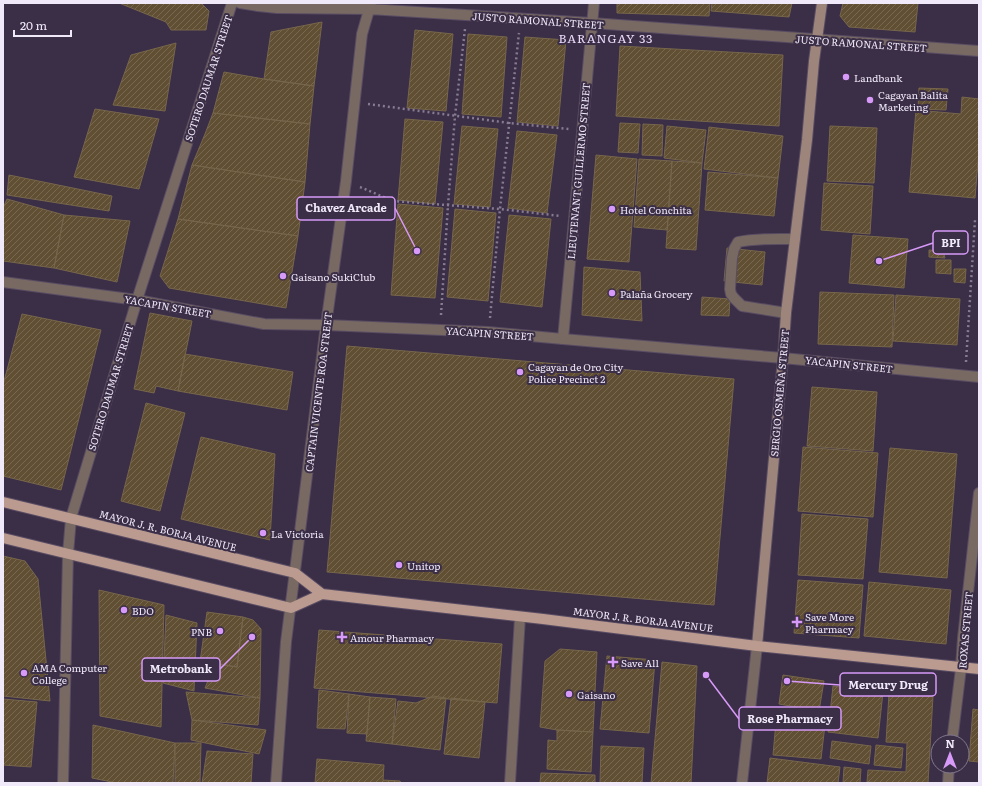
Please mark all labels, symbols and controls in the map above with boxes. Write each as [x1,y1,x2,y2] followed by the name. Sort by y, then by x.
[472,8,604,32] street label: JUSTO RAMONAL STREET
[14,12,71,38] scale bar
[180,13,236,143] street label: SOTERO DAUMAR STREET
[20,16,47,34] text: 20 m
[558,29,654,47] district label: BARANGAY 33
[795,31,927,55] street label: JUSTO RAMONAL STREET
[854,70,903,85] place label: Landbank
[841,72,851,82] marker: Landbank
[563,82,593,260] street label: LIEUTENANT GUILLERMO STREET
[878,87,948,114] place label: Cagayan Balita Marketing
[865,95,875,105] marker: Cagayan Balita Marketing
[297,197,395,220] callout: Chavez Arcade
[305,199,387,215] text: Chavez Arcade
[620,202,692,217] place label: Hotel Conchita
[607,204,617,214] marker: Hotel Conchita
[933,231,968,254] callout: BPI
[941,234,961,250] text: BPI
[291,269,375,284] place label: Gaisano SukiClub
[278,271,288,281] marker: Gaisano SukiClub
[620,286,693,301] place label: Palaña Grocery
[607,288,617,298] marker: Palaña Grocery
[123,291,213,321] street label: YACAPIN STREET
[301,311,335,473] street label: CAPTAIN VICENTE ROA STREET
[83,322,137,452] street label: SOTERO DAUMAR STREET
[446,322,534,344] street label: YACAPIN STREET
[766,329,792,457] street label: SERGIO OSMEÑA STREET
[804,352,894,376] street label: YACAPIN STREET
[528,359,623,386] place label: Cagayan de Oro City Police Precinct 2
[515,367,525,377] marker: Cagayan de Oro City Police Precinct 2
[98,506,238,554] street label: MAYOR J. R. BORJA AVENUE
[271,526,324,541] place label: La Victoria
[258,528,268,538] marker: La Victoria
[407,558,440,573] place label: Unitop
[394,560,404,570] marker: Unitop
[954,591,976,669] street label: ROXAS STREET
[132,603,154,618] place label: BDO
[572,603,714,635] street label: MAYOR J. R. BORJA AVENUE
[119,605,129,615] marker: BDO
[805,609,854,636] place label: Save More Pharmacy
[792,617,802,627] marker: Save More Pharmacy
[191,624,212,639] place label: PNB
[215,626,225,636] marker: PNB
[350,630,434,645] place label: Amour Pharmacy
[337,632,347,642] marker: Amour Pharmacy
[621,655,659,670] place label: Save All
[608,657,618,667] marker: Save All
[142,658,220,681] callout: Metrobank
[32,660,107,687] place label: AMA Computer College
[150,660,213,676] text: Metrobank
[19,668,29,678] marker: AMA Computer College
[840,673,936,696] callout: Mercury Drug
[848,676,928,692] text: Mercury Drug
[577,687,616,702] place label: Gaisano
[564,689,574,699] marker: Gaisano
[739,707,841,730] callout: Rose Pharmacy
[747,710,833,726] text: Rose Pharmacy
[930,734,970,774] north arrow
[945,735,955,751] text: N

